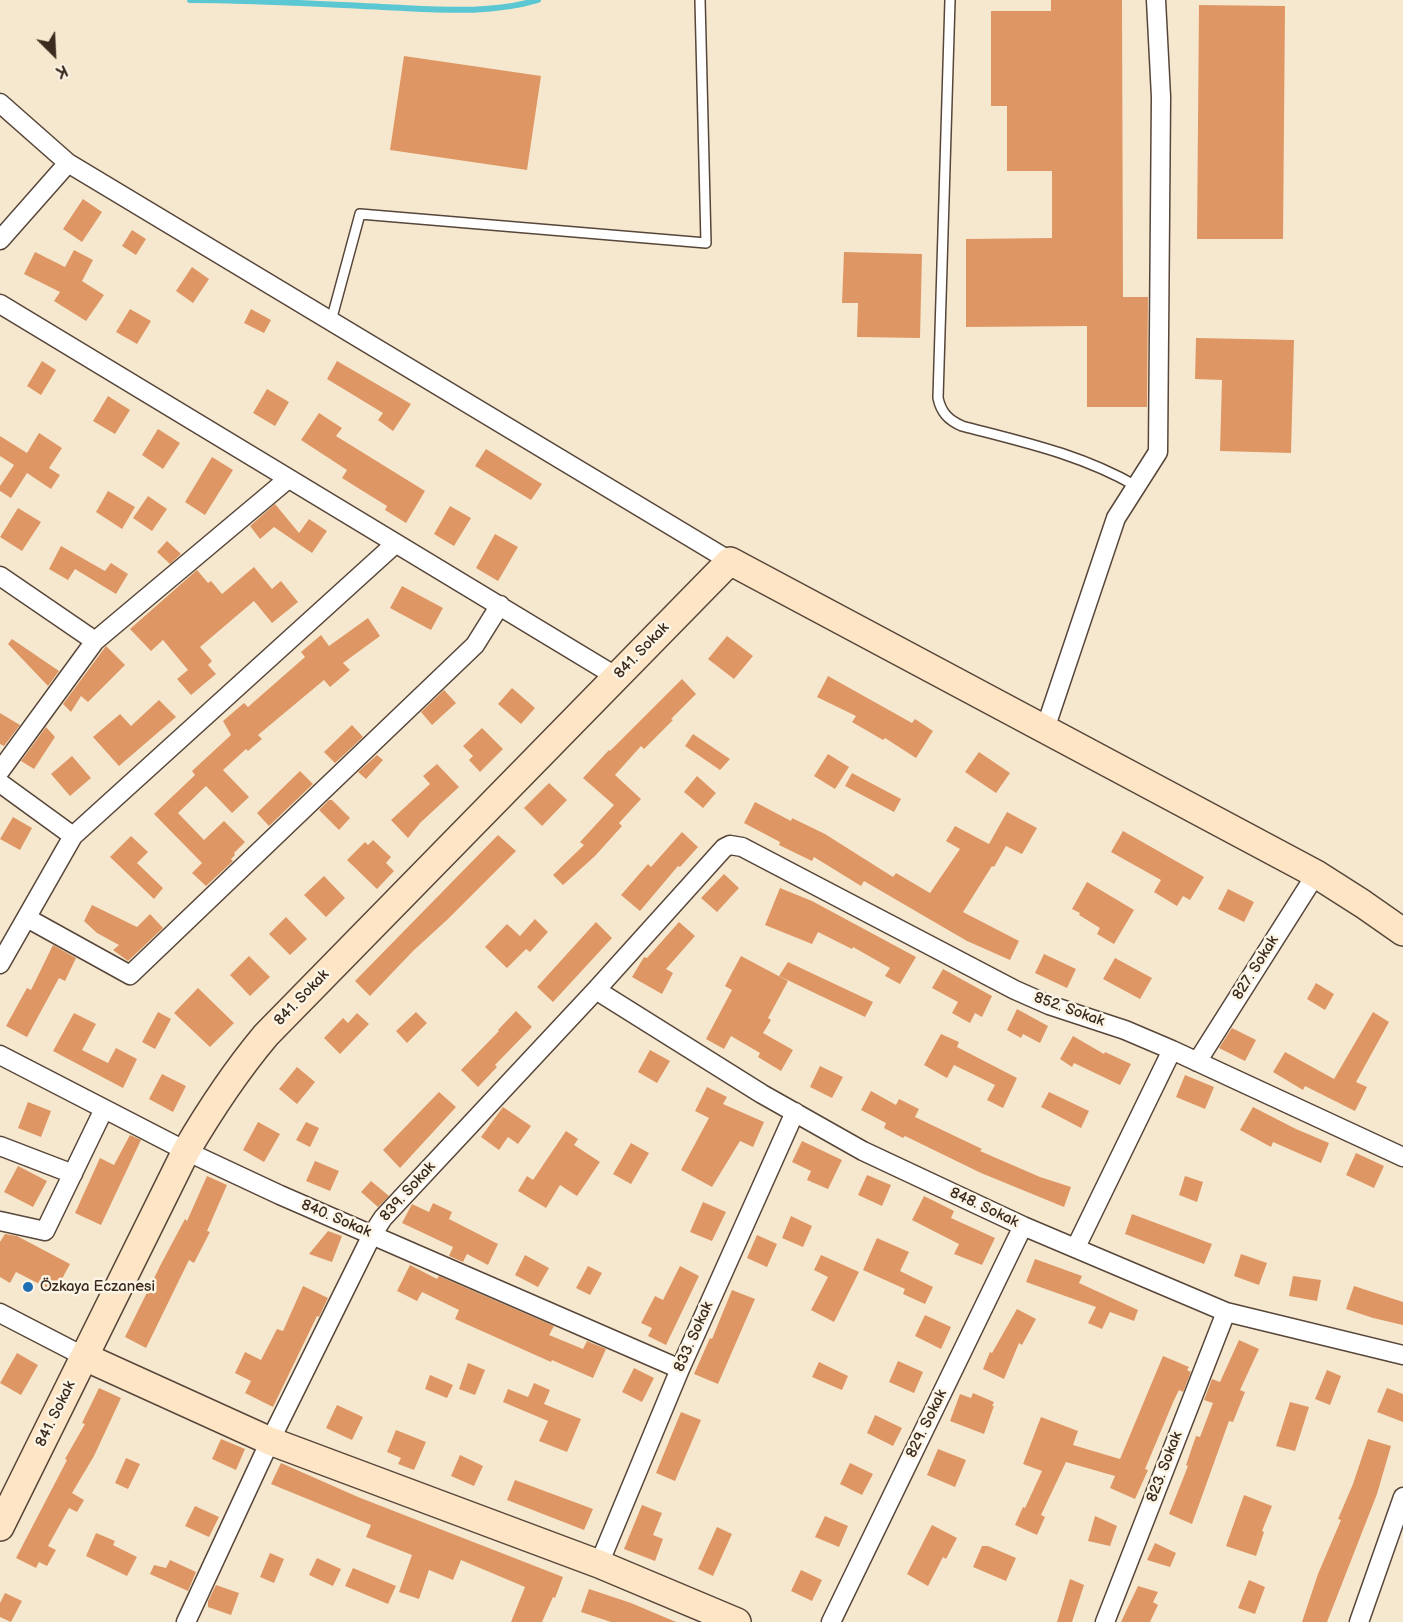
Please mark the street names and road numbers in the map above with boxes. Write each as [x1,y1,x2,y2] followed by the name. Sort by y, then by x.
[611,619,673,683] street label: 841. Sokak
[1229,933,1283,1003] street label: 827. Sokak
[271,966,333,1030] street label: 841. Sokak
[1031,989,1107,1031] street label: 852. Sokak
[377,1158,439,1226] street label: 839. Sokak
[947,1184,1021,1232] street label: 848. Sokak
[298,1196,374,1242] street label: 840. Sokak
[671,1299,717,1375] street label: 833. Sokak
[32,1378,80,1450] street label: 841. Sokak
[903,1387,951,1461] street label: 829. Sokak
[1143,1429,1187,1505] street label: 823. Sokak

